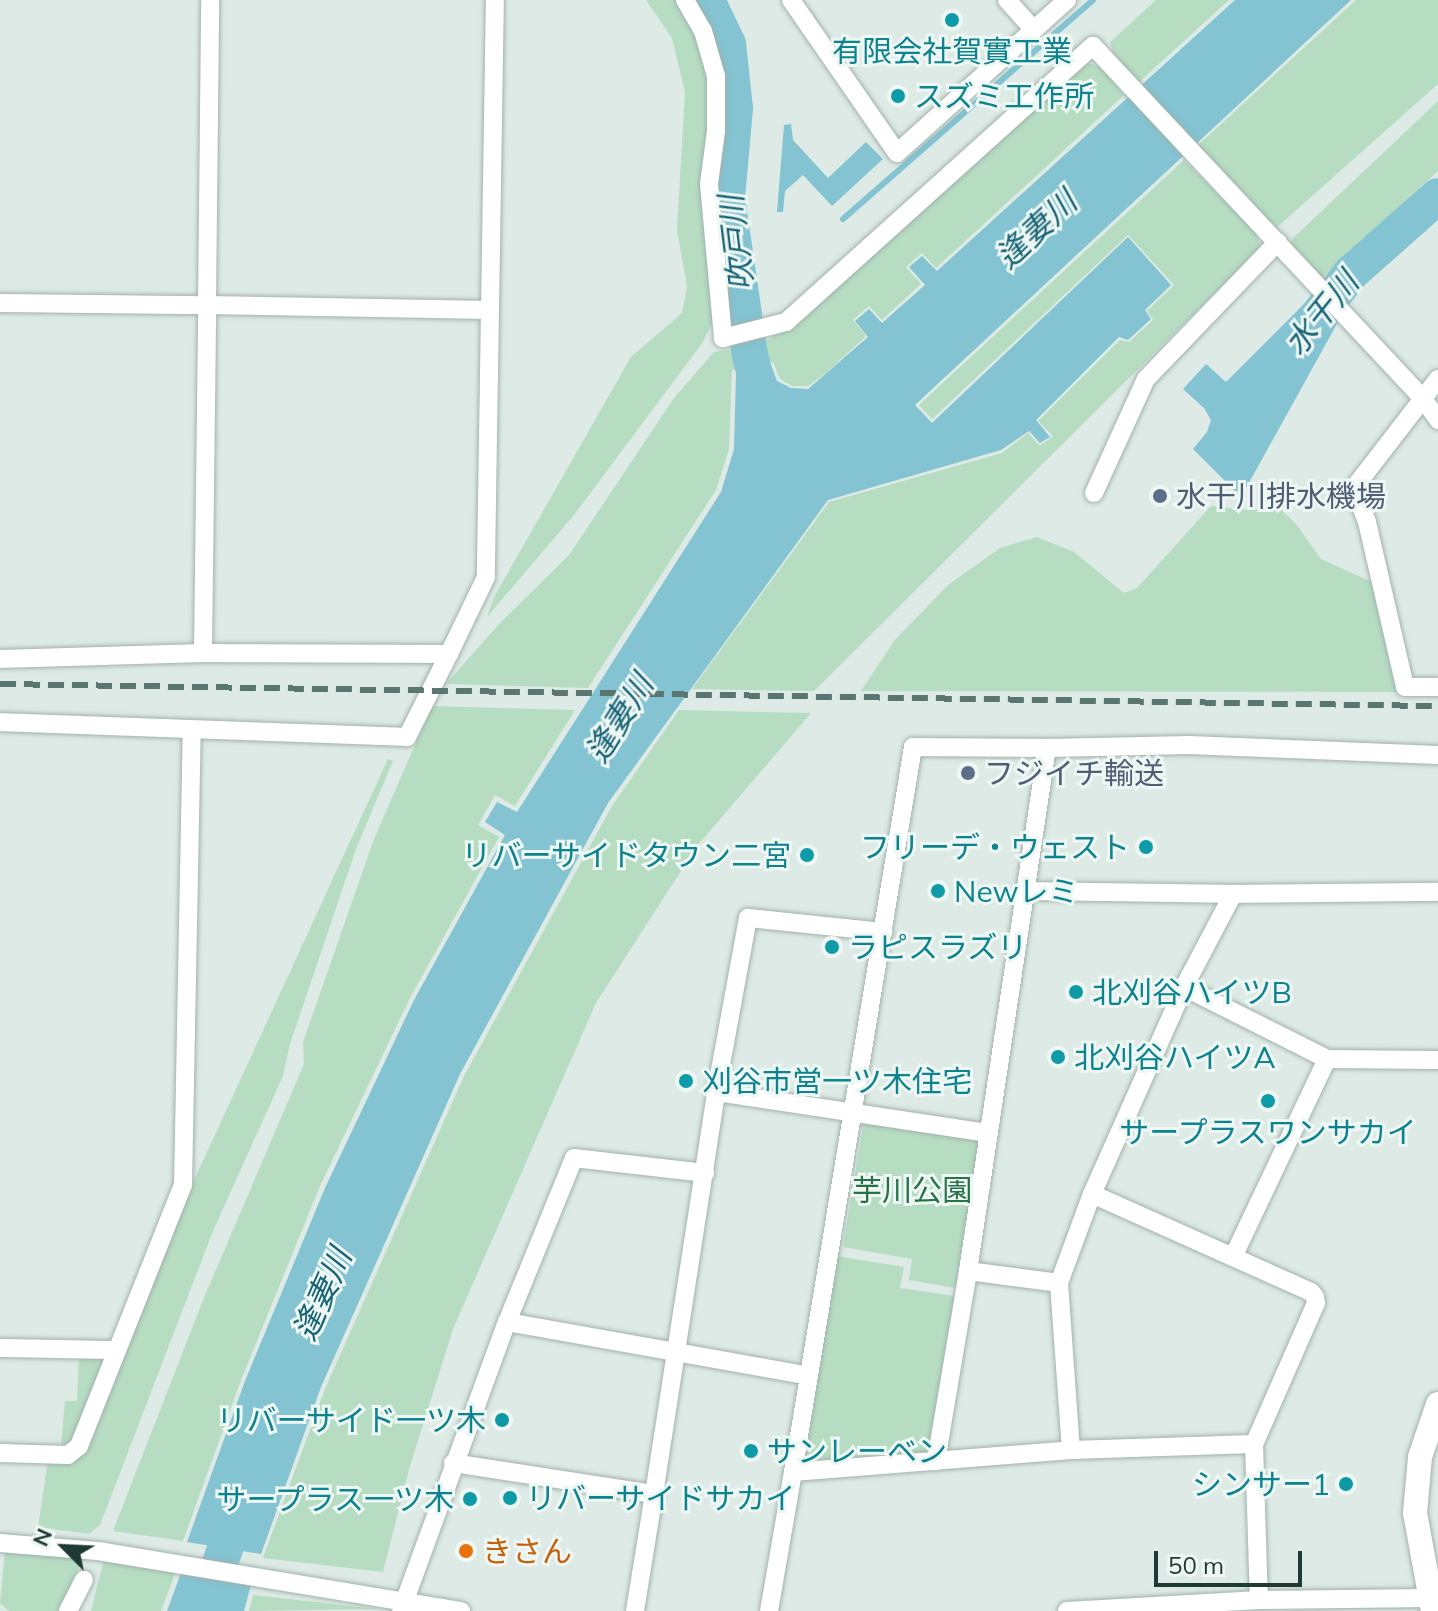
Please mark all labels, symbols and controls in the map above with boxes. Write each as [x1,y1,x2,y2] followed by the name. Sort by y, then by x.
[943,11,961,29] marker: 有限会社賀實工業
[832,33,1072,69] place label: 有限会社賀實工業
[914,78,1094,114] place label: スズミ工作所
[889,87,907,105] marker: スズミ工作所
[988,182,1084,276] water label: 逢妻川
[711,193,761,293] water label: 吹戸川
[1276,264,1366,362] water label: 水干川
[1176,478,1386,514] place label: 水干川排水機場
[1151,487,1169,505] marker: 水干川排水機場
[577,667,661,769] water label: 逢妻川
[984,755,1164,791] place label: フジイチ輸送
[959,764,977,782] marker: フジイチ輸送
[860,829,1130,865] place label: フリーデ・ウェスト
[461,837,791,873] place label: リバーサイドタウン二宮
[1137,838,1155,856] marker: フリーデ・ウェスト
[798,846,816,864] marker: リバーサイドタウン二宮
[954,873,1079,909] place label: Newレミ
[929,882,947,900] marker: Newレミ
[848,929,1028,965] place label: ラピスラズリ
[823,938,841,956] marker: ラピスラズリ
[1092,974,1292,1010] place label: 北刈谷ハイツB
[1067,983,1085,1001] marker: 北刈谷ハイツB
[1074,1039,1276,1075] place label: 北刈谷ハイツA
[1049,1048,1067,1066] marker: 北刈谷ハイツA
[702,1063,972,1099] place label: 刈谷市営一ツ木住宅
[677,1072,695,1090] marker: 刈谷市営一ツ木住宅
[1259,1092,1277,1110] marker: サープラスワンサカイ
[1118,1114,1418,1150] place label: サープラスワンサカイ
[852,1172,972,1208] park label: 芋川公園
[285,1242,359,1346] water label: 逢妻川
[216,1402,486,1438] place label: リバーサイド一ツ木
[493,1411,511,1429] marker: リバーサイド一ツ木
[767,1433,947,1469] place label: サンレーベン
[742,1442,760,1460] marker: サンレーベン
[1192,1466,1330,1502] place label: シンサー1
[1337,1475,1355,1493] marker: シンサー1
[526,1480,796,1516] place label: リバーサイドサカイ
[214,1481,454,1517] place label: サープラス一ツ木
[501,1489,519,1507] marker: リバーサイドサカイ
[461,1490,479,1508] marker: サープラス一ツ木
[24,1507,104,1587] north arrow
[26,1524,58,1551] text: N
[482,1533,572,1569] place label: きさん
[1158,1535,1306,1585] scale bar
[457,1542,475,1560] marker: きさん
[1168,1550,1224,1580] text: 50 m

